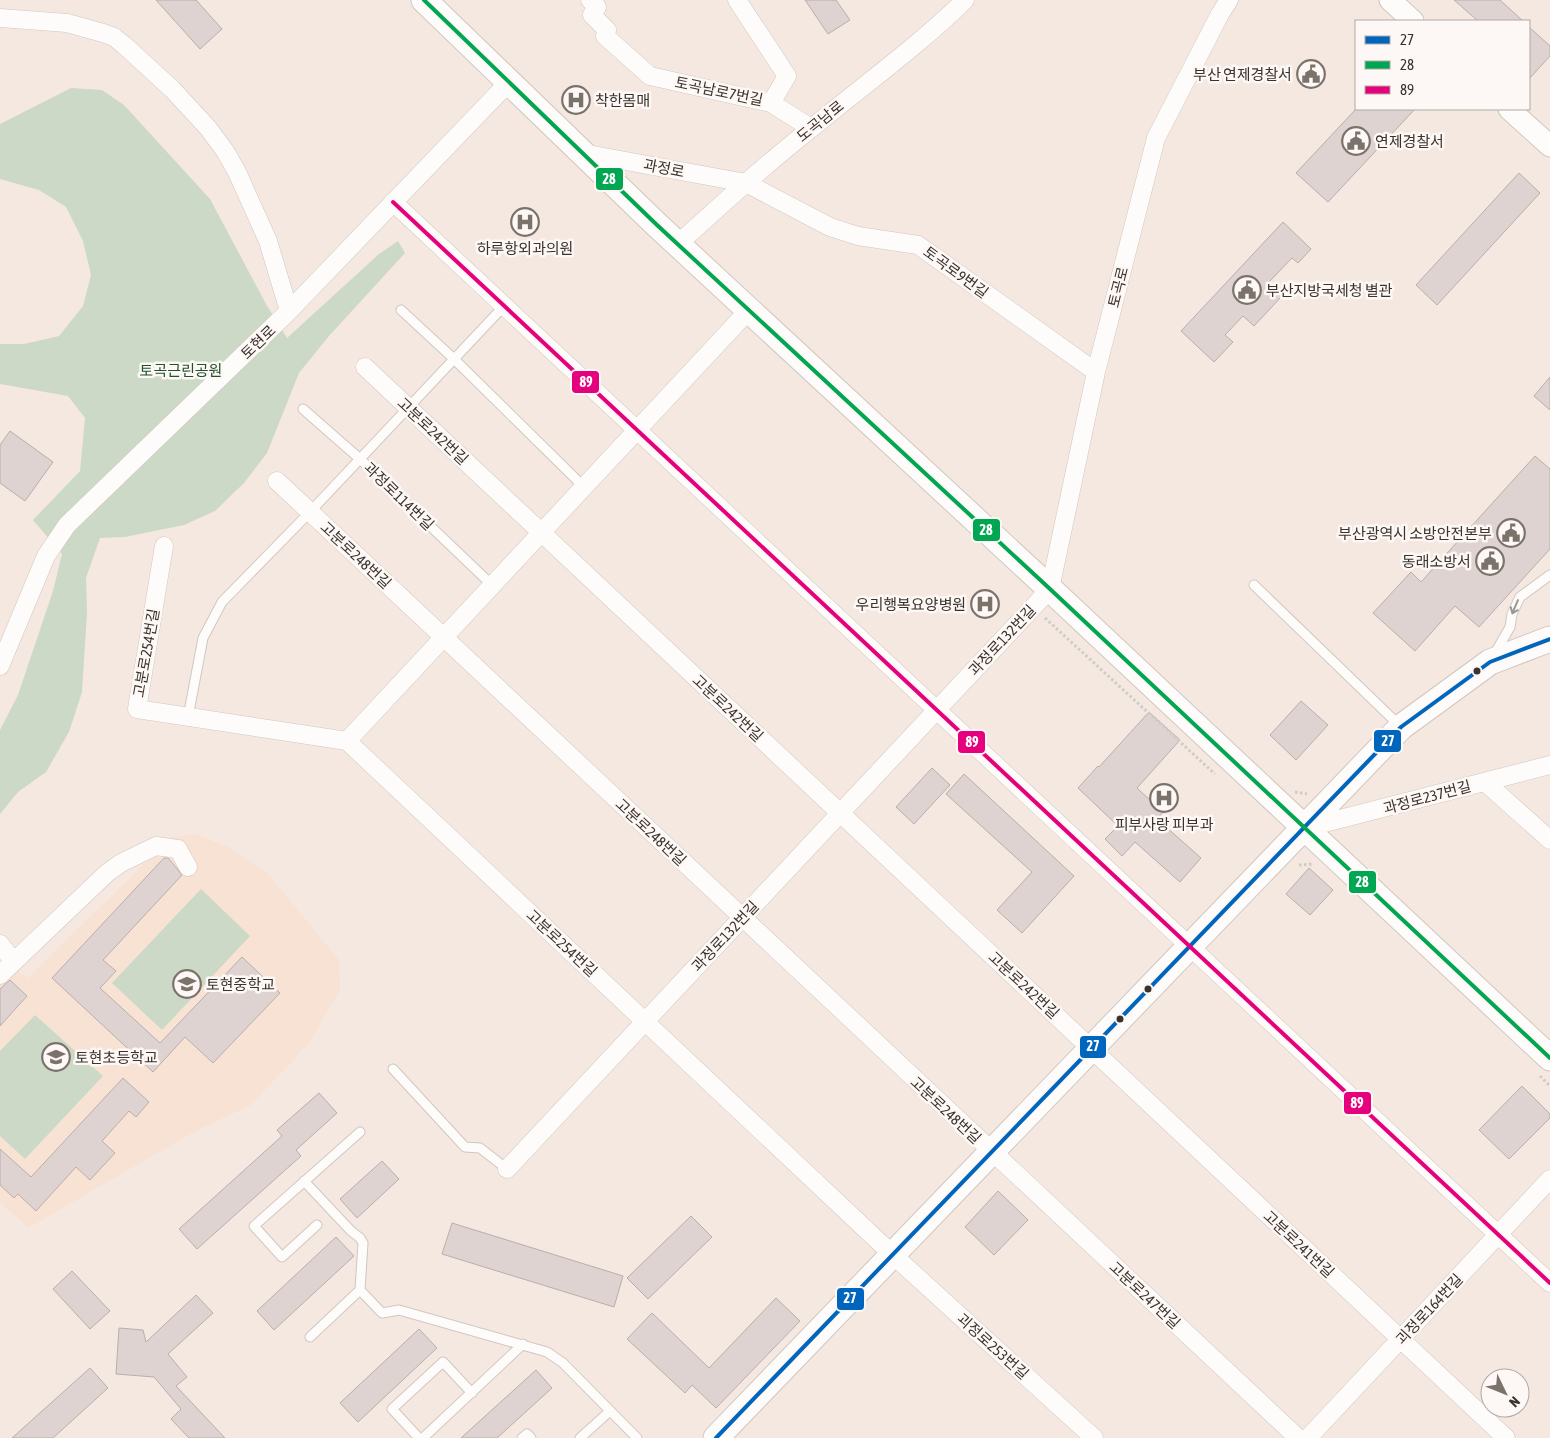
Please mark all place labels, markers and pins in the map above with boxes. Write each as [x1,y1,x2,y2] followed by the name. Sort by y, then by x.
[1296,59,1326,89] public building icon: 부산 연제경찰서
[1193,66,1292,83] place label: 부산 연제경찰서
[561,85,591,115] hospital icon: 착한몸매
[595,92,650,109] place label: 착한몸매
[1341,126,1371,156] public building icon: 연제경찰서
[1375,133,1444,150] place label: 연제경찰서
[510,207,540,237] hospital icon: 하루항외과의원
[477,240,573,257] place label: 하루항외과의원
[1232,275,1262,305] public building icon: 부산지방국세청 별관
[1266,282,1392,299] place label: 부산지방국세청 별관
[1496,518,1526,548] public building icon: 부산광역시 소방안전본부
[1338,525,1492,542] place label: 부산광역시 소방안전본부
[1475,546,1505,576] public building icon: 동래소방서
[1402,553,1471,570] place label: 동래소방서
[970,589,1000,619] hospital icon: 우리행복요양병원
[856,596,966,613] place label: 우리행복요양병원
[1472,666,1482,676] unlabelled marker
[1149,783,1179,813] hospital icon: 피부사랑 피부과
[1115,816,1214,833] place label: 피부사랑 피부과
[172,969,202,999] school or university icon: 토현중학교
[206,976,275,993] place label: 토현중학교
[1143,984,1153,994] unlabelled marker
[1115,1014,1125,1024] unlabelled marker
[41,1042,71,1072] school or university icon: 토현초등학교
[75,1049,158,1066] place label: 토현초등학교

